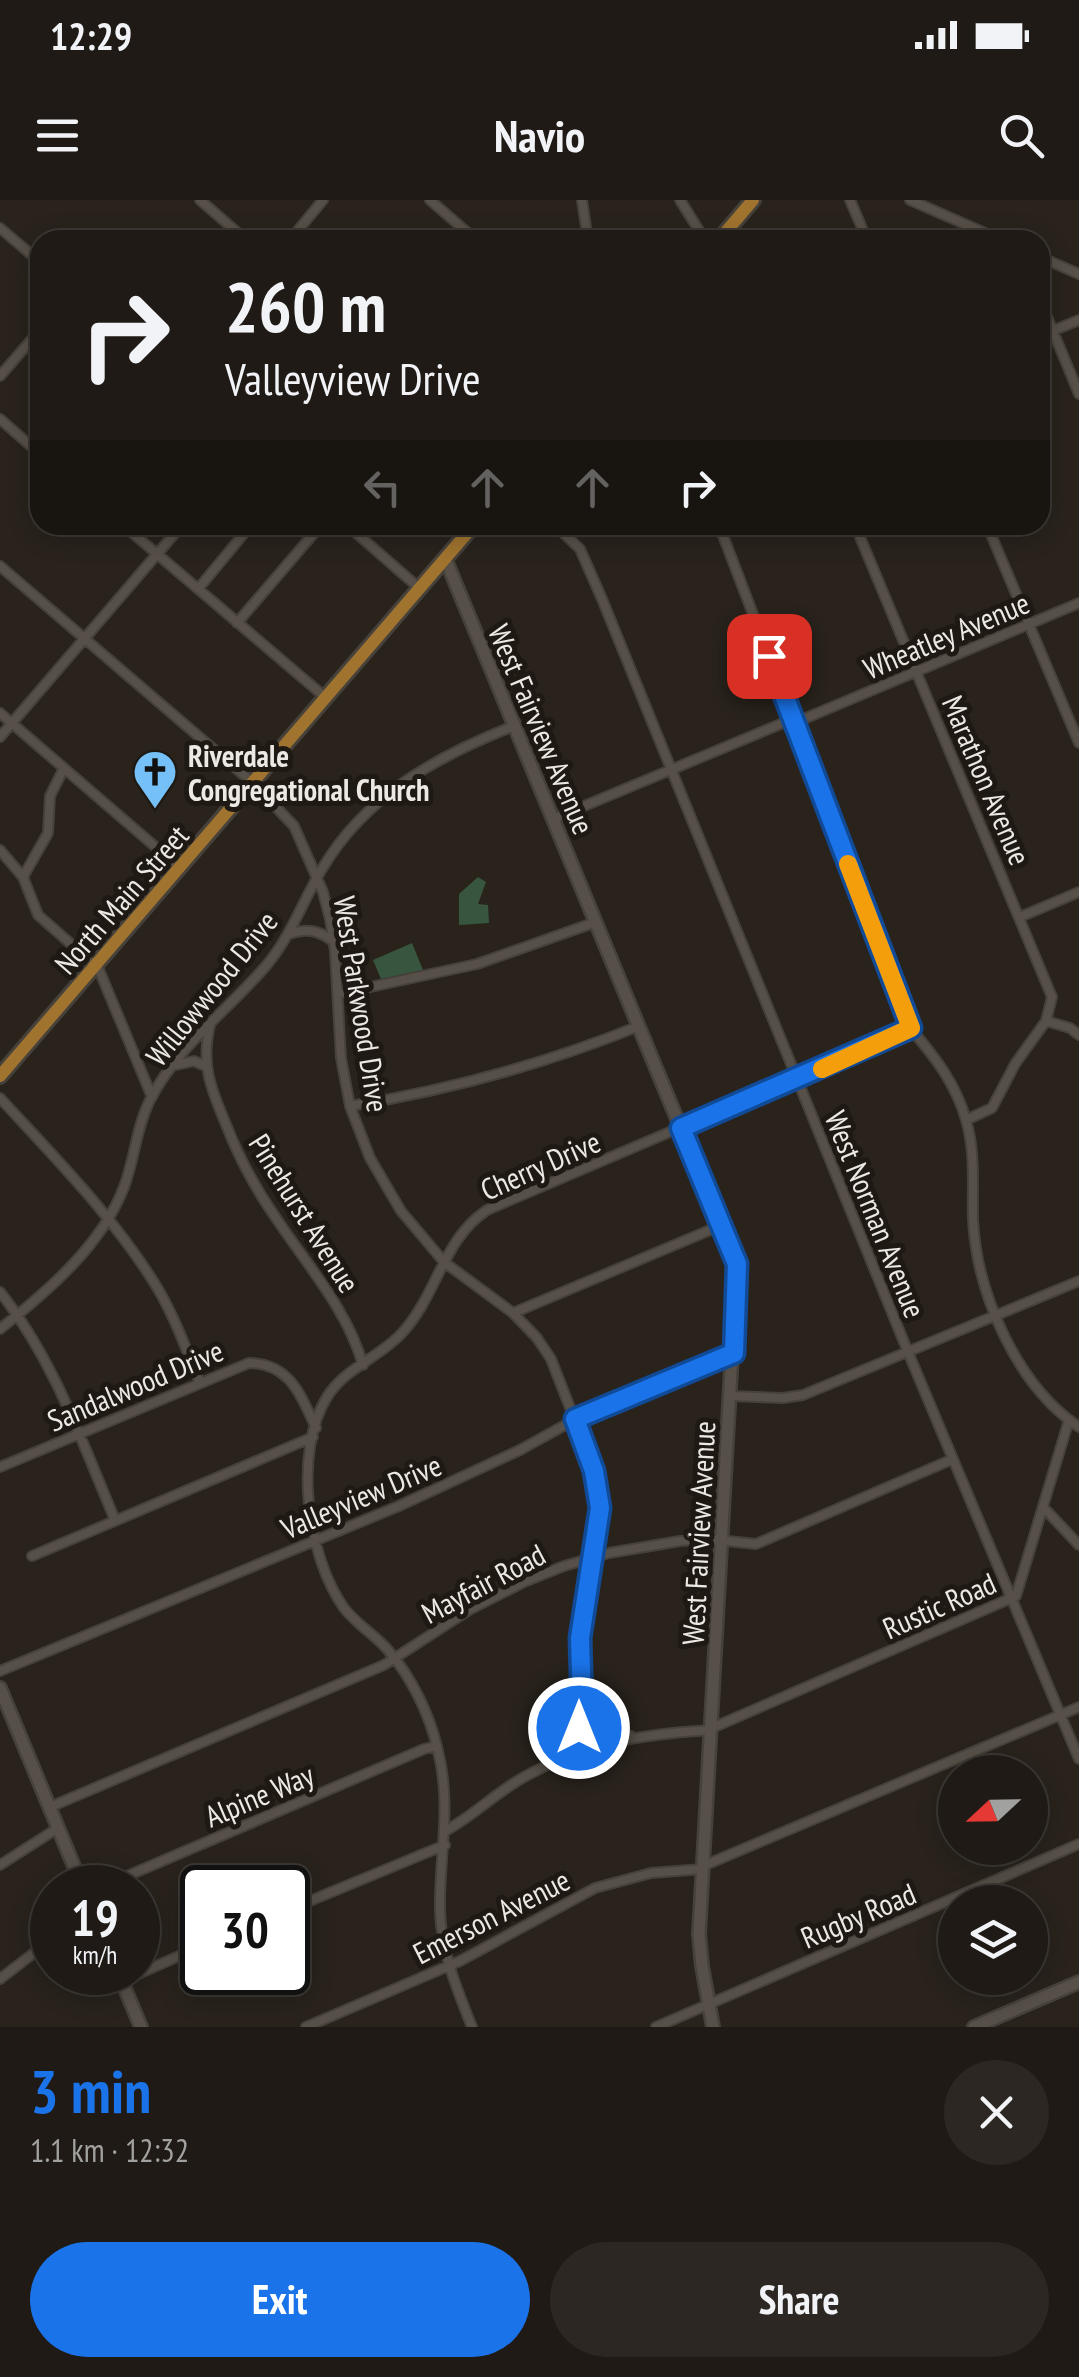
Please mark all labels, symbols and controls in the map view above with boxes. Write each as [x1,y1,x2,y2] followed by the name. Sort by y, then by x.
[50,11,132,60] text: 12:29
[494,106,585,164] text: Navio
[30,108,85,163] icon: menu
[994,108,1049,163] icon: search
[225,261,386,351] text: 260 m
[60,270,190,400] icon: right
[225,349,481,407] text: Valleyview Drive
[355,460,410,515] icon: left
[460,460,515,515] icon: ahead
[565,460,620,515] icon: ahead
[670,460,725,515] icon: right
[857,583,1035,687] street label: Wheatley Avenue
[727,614,812,699] pin
[480,618,604,840] street label: West Fairview Avenue
[742,629,797,684] icon: arrive
[934,689,1040,871] street label: Marathon Avenue
[188,736,429,809] place label: Riverdale Congregational Church
[132,749,178,810] church icon: Riverdale Congregational Church
[46,816,197,982] street label: North Main Street
[326,893,398,1115] street label: West Parkwood Drive
[137,903,285,1073] street label: Willowwood Drive
[817,1105,935,1323] street label: West Norman Avenue
[474,1121,606,1209] street label: Cherry Drive
[241,1126,369,1300] street label: Pinehurst Avenue
[41,1330,229,1440] street label: Sandalwood Drive
[673,1420,723,1646] street label: West Fairview Avenue
[274,1445,447,1548] street label: Valleyview Drive
[415,1534,551,1632] street label: Mayfair Road
[876,1563,1002,1647] street label: Rustic Road
[527,1676,631,1780] position arrow
[199,1754,320,1835] street label: Alpine Way
[938,1755,1048,1865] north arrow
[938,1755,1048,1995] map controls
[406,1860,576,1972] street label: Emerson Avenue
[180,1865,310,1995] speed limit sign: 30
[795,1873,921,1957] street label: Rugby Road
[71,1885,119,1950] text: 19
[938,1885,1048,1995] button: layers
[73,1939,117,1971] text: km/h
[30,2052,151,2130] text: 3 min
[944,2060,1049,2165] button: close
[30,2129,189,2171] text: 1.1 km · 12:32
[30,2242,530,2357] button: Exit
[550,2242,1049,2357] button: Share

